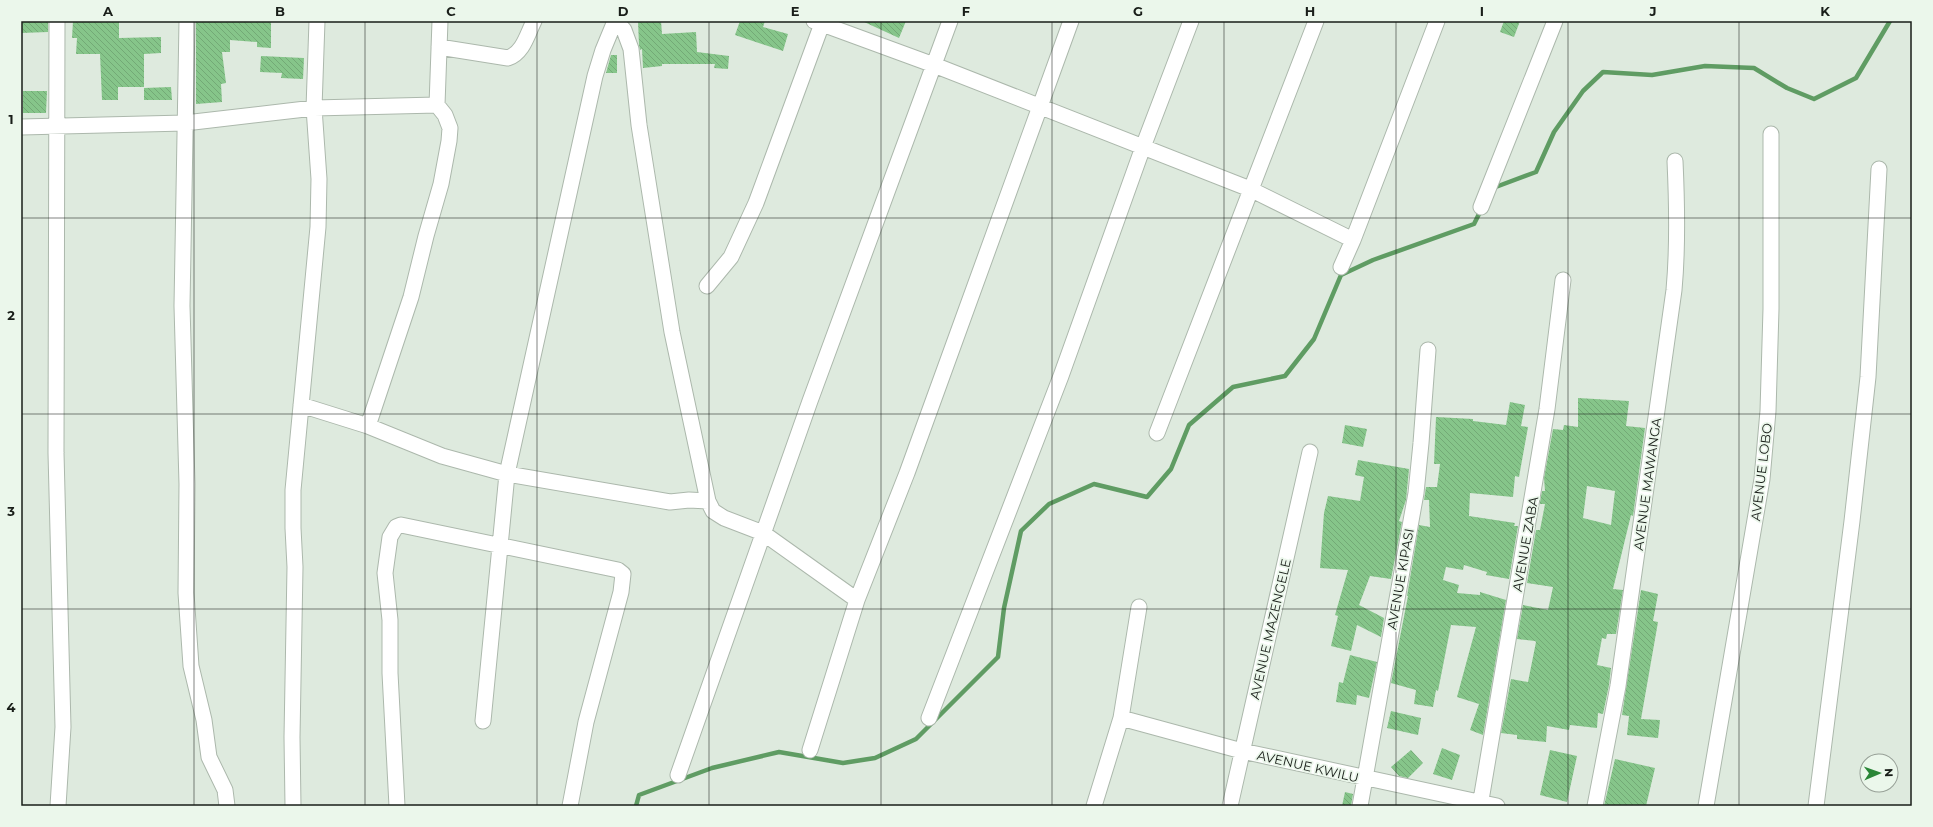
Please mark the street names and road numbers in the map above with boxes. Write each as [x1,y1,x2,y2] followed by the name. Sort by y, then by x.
[1630,416,1664,551] street label: AVENUE MAWANGA
[1747,422,1775,522] street label: AVENUE LOBO
[1509,495,1541,593] street label: AVENUE ZABA
[1383,527,1417,631] street label: AVENUE KIPASI
[1246,557,1294,701] street label: AVENUE MAZENGELE
[1255,746,1361,786] street label: AVENUE KWILU

